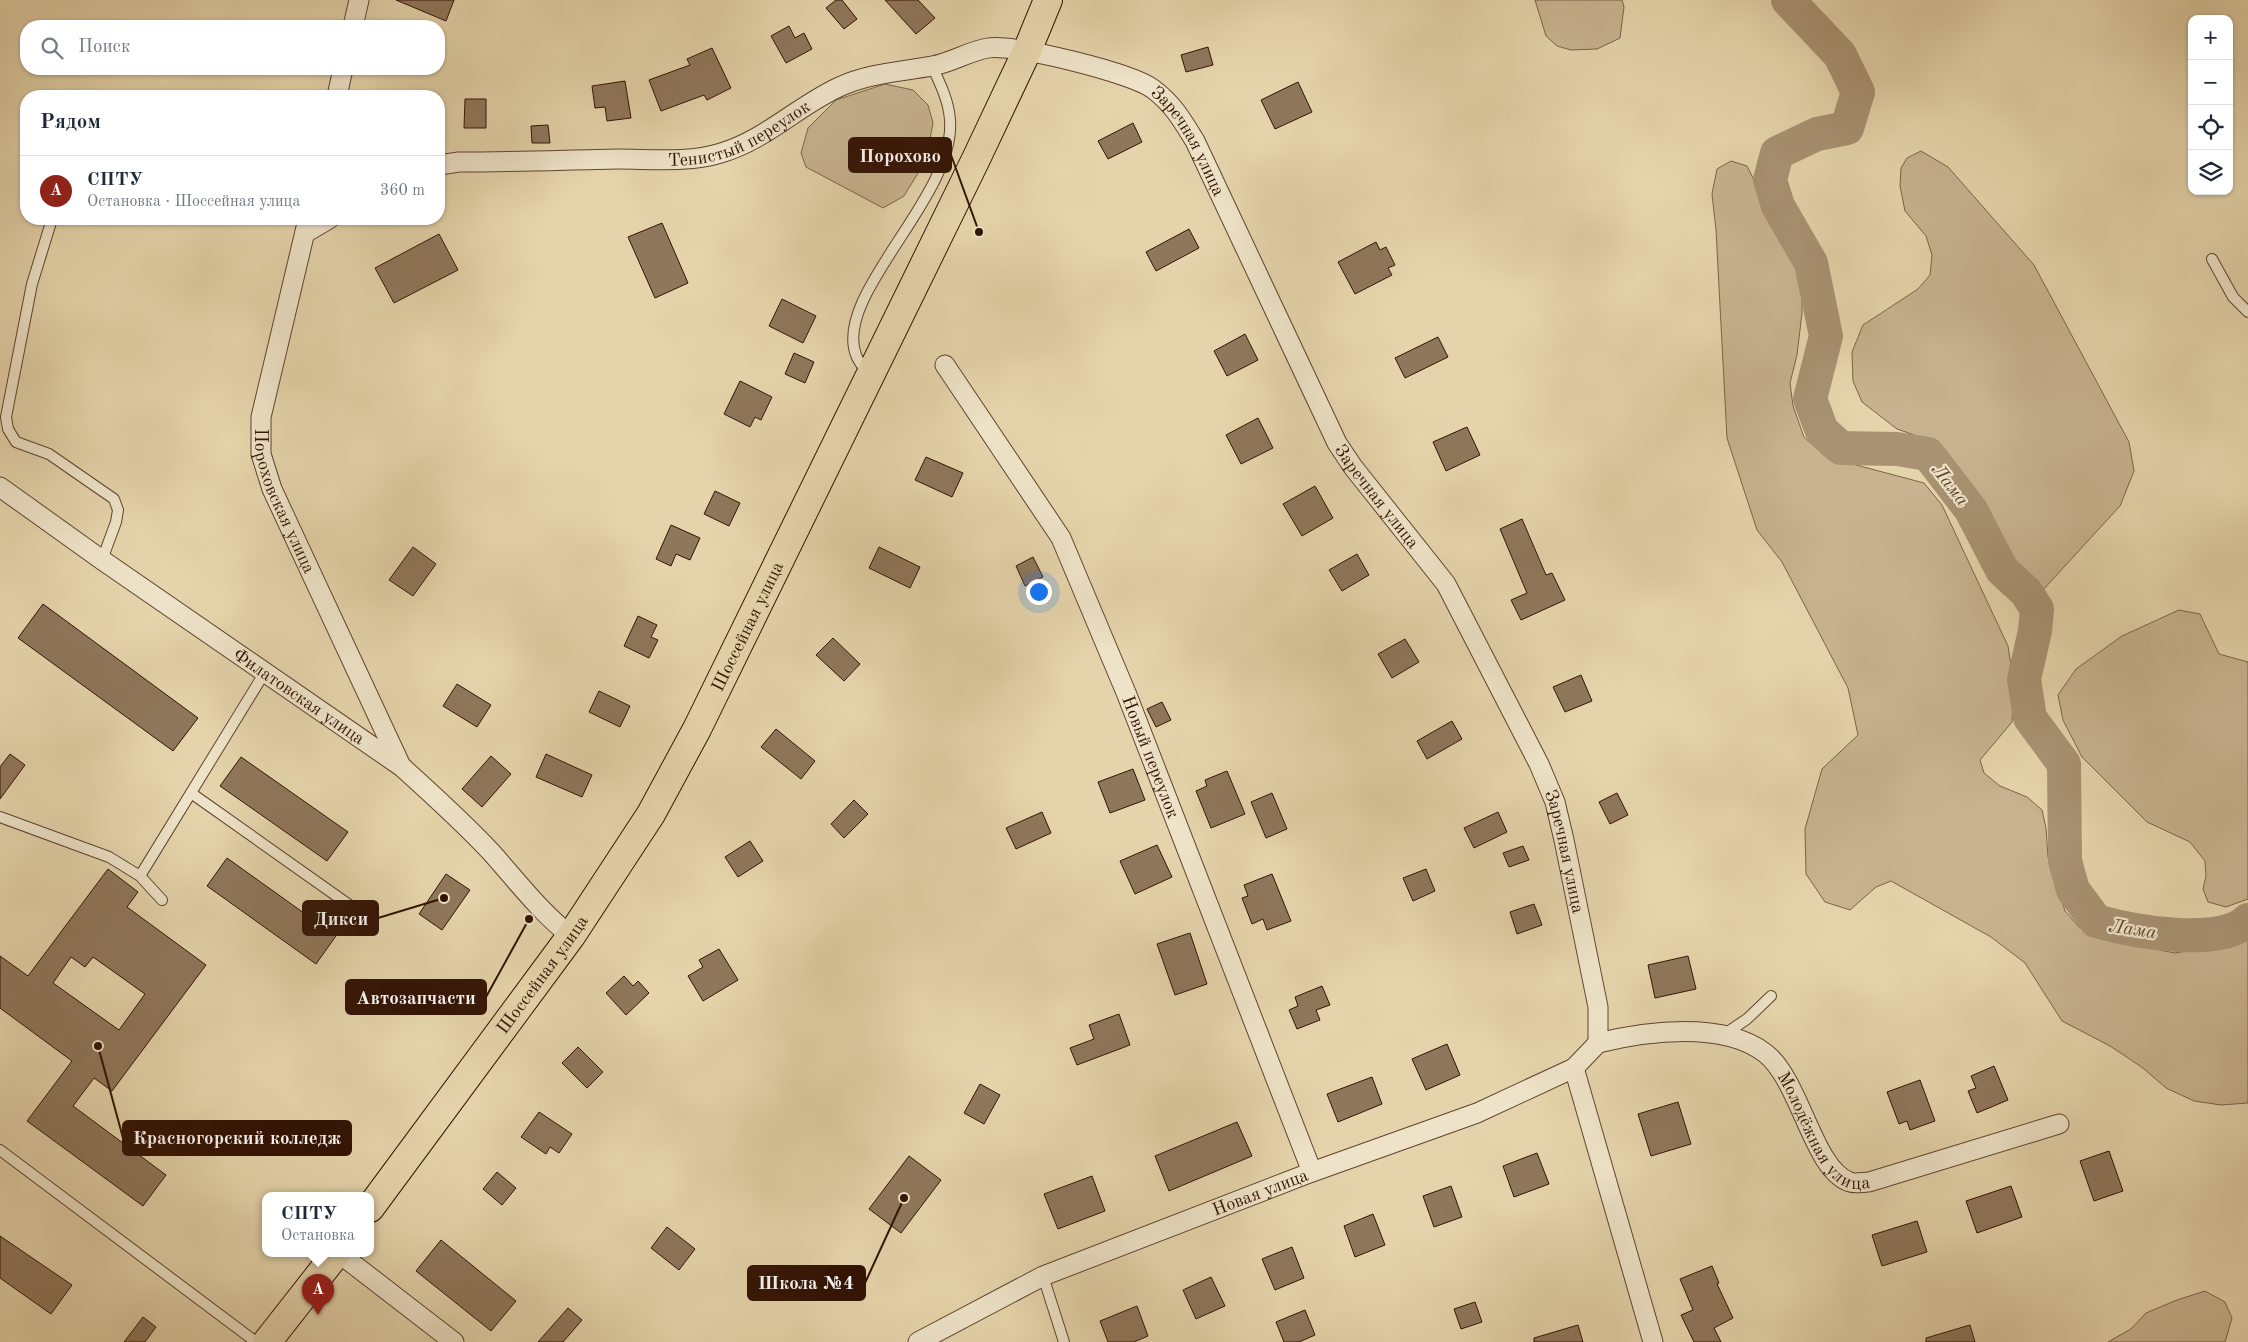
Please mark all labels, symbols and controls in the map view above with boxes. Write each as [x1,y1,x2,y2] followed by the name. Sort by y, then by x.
[2188,15,2233,195] map controls
[2188,15,2233,60] button: +
[20,20,445,75] search box
[38,34,66,62] icon: search
[78,38,130,57] text: Поиск
[2188,60,2233,105] button: −
[1147,83,1228,199] street label: Заречная улица
[668,98,813,170] street label: Тенистый переулок
[2188,105,2233,150] button: locate
[40,112,101,133] text: Рядом
[849,138,951,172] callout: Порохово
[859,148,941,167] text: Порохово
[2188,150,2233,195] button: layers
[87,171,143,190] text: СПТУ
[50,183,62,199] text: A
[380,183,425,199] text: 360 m
[87,194,300,210] text: Остановка · Шоссейная улица
[251,429,318,576] street label: Пороховская улица
[1331,442,1422,552] street label: Заречная улица
[1927,461,1971,510] water label: Лама
[709,559,787,694] street label: Шоссейная улица
[1026,579,1052,605] your location
[230,645,368,748] street label: Филатовская улица
[1118,694,1182,821] street label: Новый переулок
[1541,787,1587,915] street label: Заречная улица
[303,901,378,935] callout: Дикси
[314,911,368,930] text: Дикси
[494,913,592,1038] street label: Шоссейная улица
[2108,917,2158,944] water label: Лама
[346,980,486,1014] callout: Автозапчасти
[356,990,476,1009] text: Автозапчасти
[1774,1069,1871,1193] street label: Молодёжная улица
[123,1121,351,1155] callout: Красногорский колледж
[133,1130,342,1149] text: Красногорский колледж
[1210,1166,1311,1220] street label: Новая улица
[262,1192,374,1257] popup
[281,1205,337,1224] text: СПТУ
[281,1228,355,1244] text: Остановка
[748,1266,865,1300] callout: Школа №4
[302,1274,334,1315] pin: A
[758,1275,854,1294] text: Школа №4

